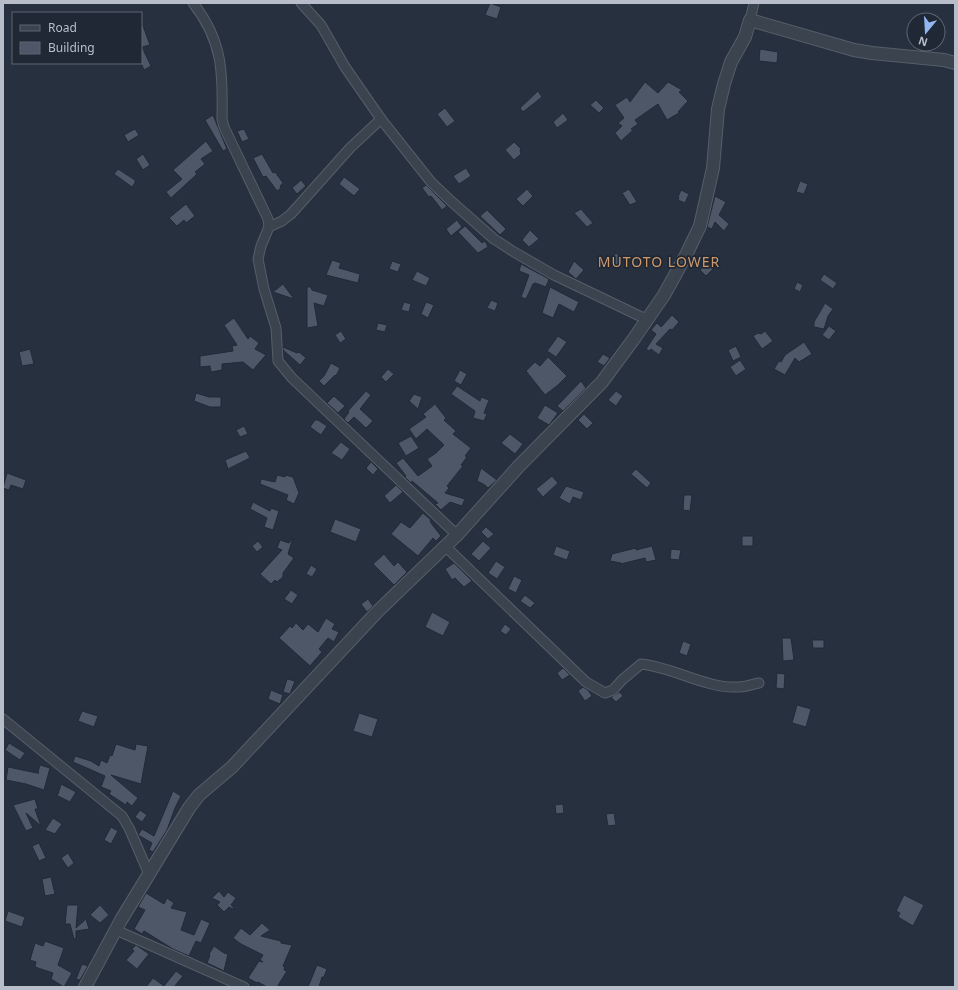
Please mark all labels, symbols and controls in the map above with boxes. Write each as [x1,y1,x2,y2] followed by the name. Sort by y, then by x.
[12,12,142,64] legend
[906,12,946,52] north arrow
[48,19,77,36] text: Road
[916,33,929,51] text: N
[48,39,95,56] text: Building
[598,252,720,271] district label: MUTOTO LOWER

